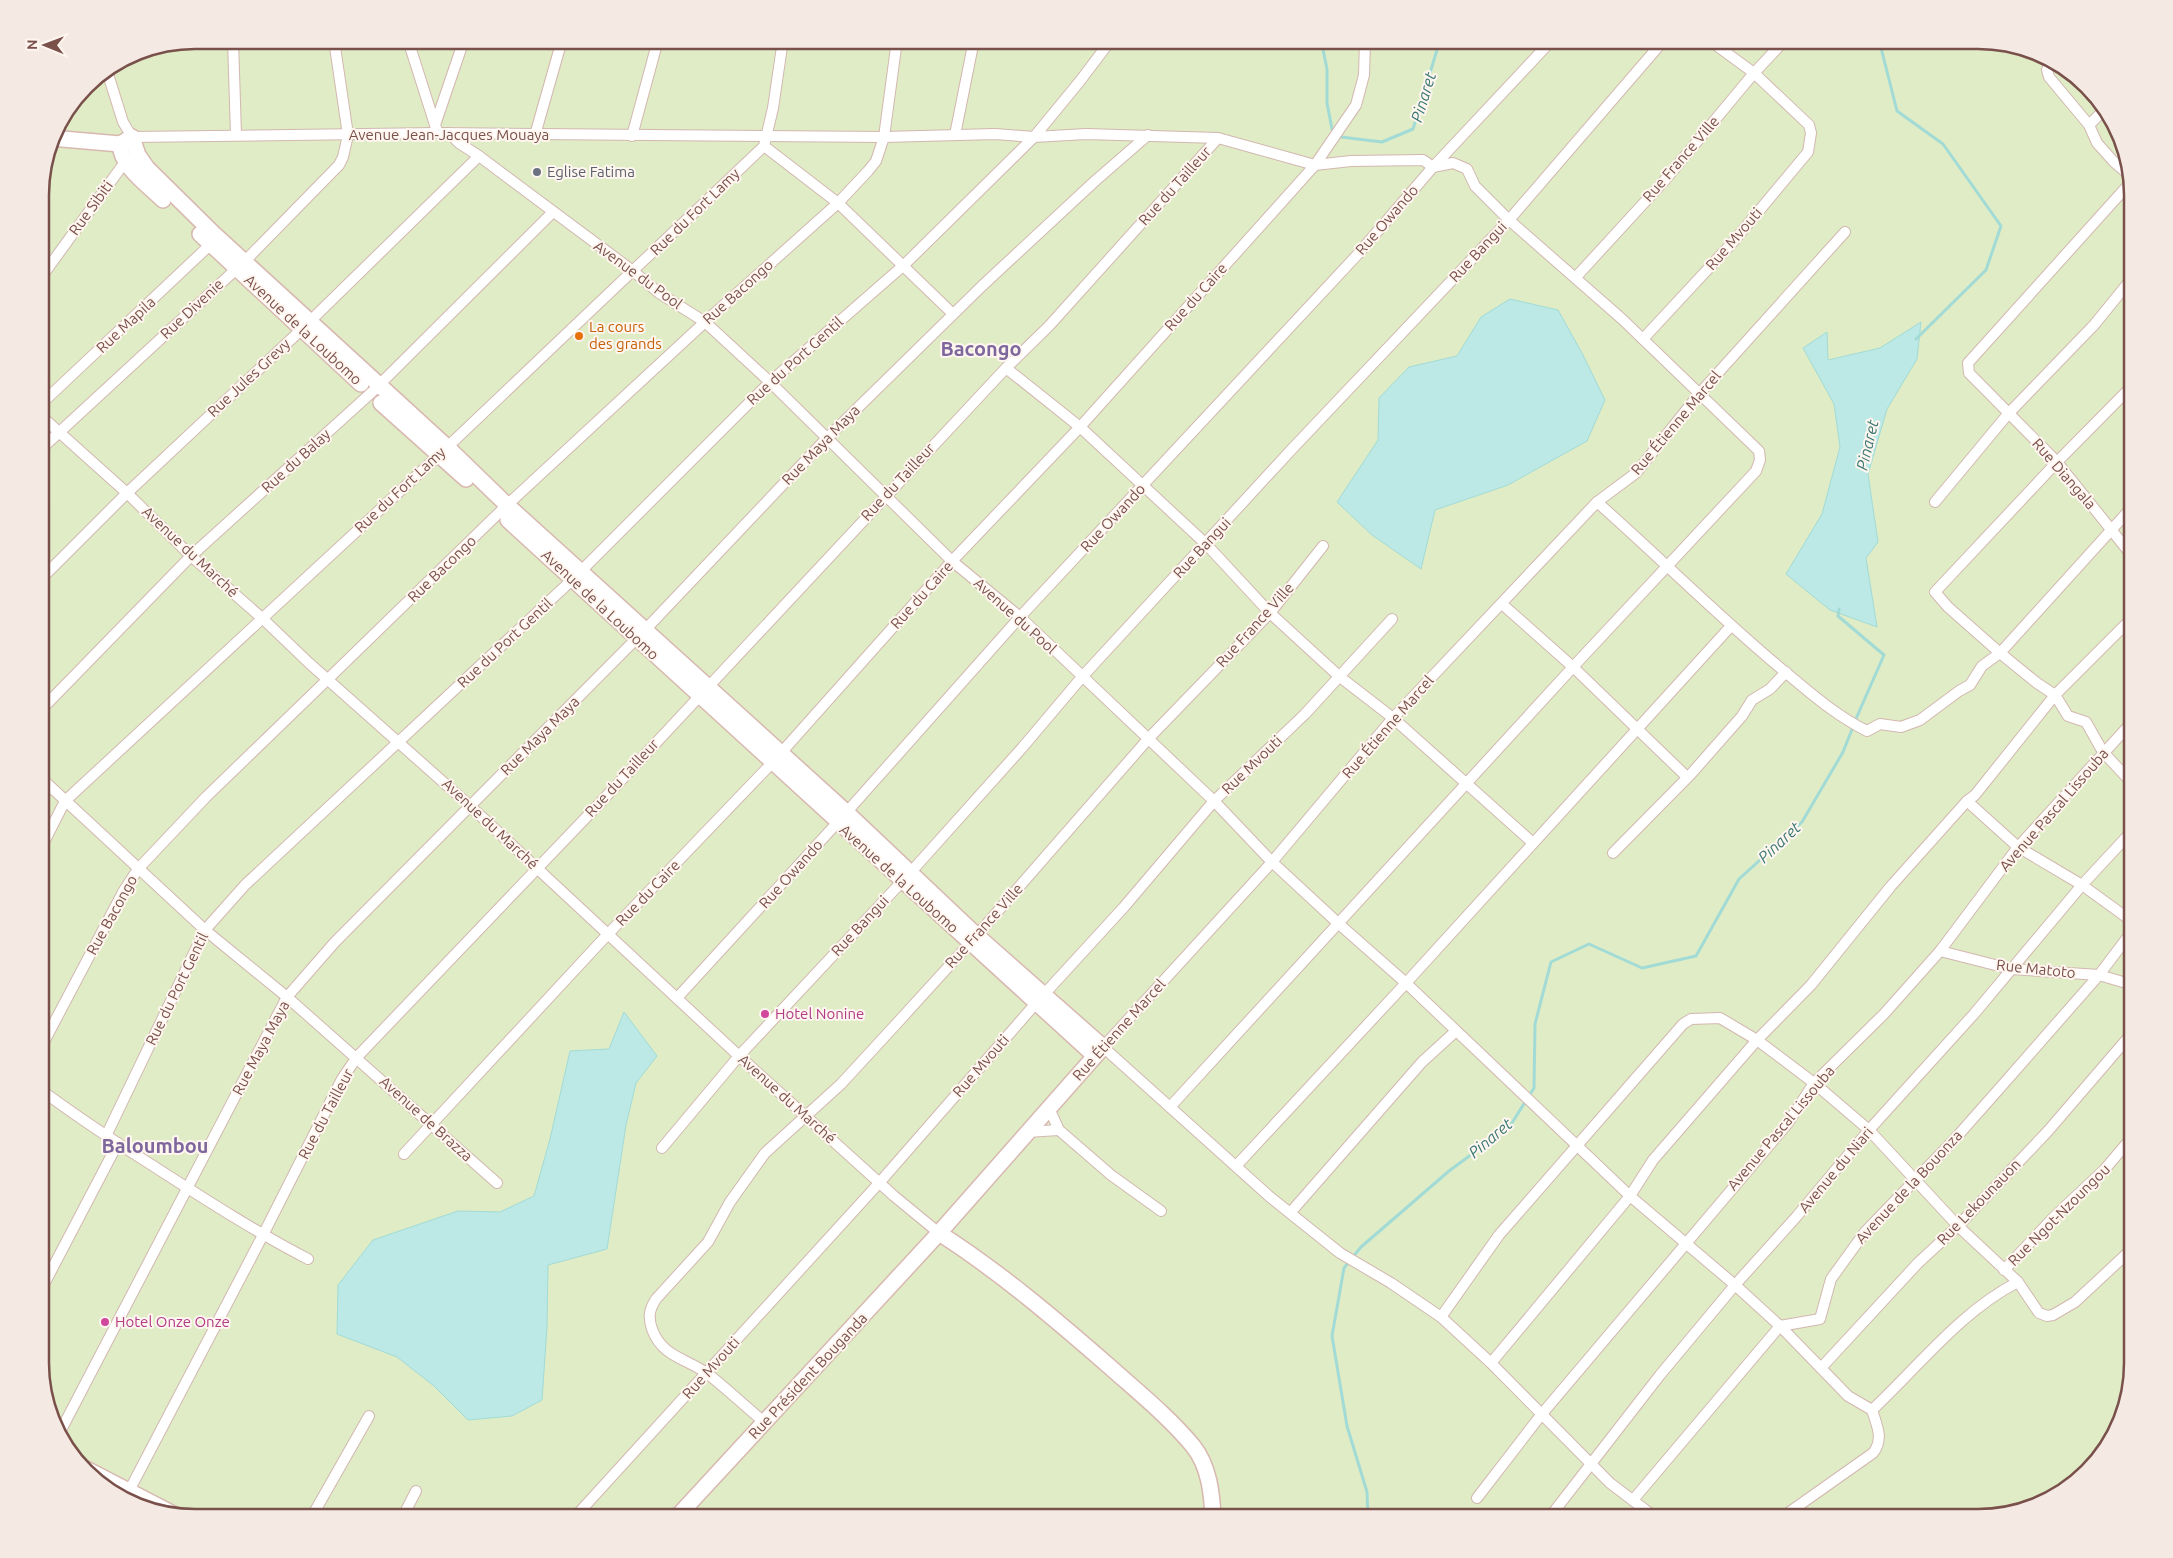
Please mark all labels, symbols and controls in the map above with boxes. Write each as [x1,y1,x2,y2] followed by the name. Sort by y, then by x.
[20,20,70,70] north arrow
[24,39,40,50] text: N
[1407,69,1439,124] water label: Pinaret
[1639,112,1722,205] street label: Rue France Ville
[349,126,549,143] street label: Avenue Jean-Jacques Mouaya
[1135,143,1215,228] street label: Rue du Tailleur
[547,163,635,180] place label: Eglise Fatima
[646,165,743,259] street label: Rue du Fort Lamy
[531,166,543,178] marker: Eglise Fatima
[65,177,116,238] street label: Rue Sibiti
[1352,181,1421,258] street label: Rue Owando
[1702,204,1765,273] street label: Rue Mvouti
[1445,218,1510,285] street label: Rue Bangui
[591,237,686,312] street label: Avenue du Pool
[699,256,776,328] street label: Rue Bacongo
[1161,259,1230,334] street label: Rue du Caire
[241,271,365,388] street label: Avenue de la Loubomo
[157,275,227,342] street label: Rue Divenie
[93,293,159,356] street label: Rue Mapila
[743,313,846,408] street label: Rue du Port Gentil
[589,318,662,352] place label: La cours des grands
[573,330,585,342] marker: La cours des grands
[204,335,293,420] street label: Rue Jules Grevy
[940,337,1022,360] district label: Bacongo
[1627,367,1724,478] street label: Rue Étienne Marcel
[778,401,863,488] street label: Rue Maya Maya
[1852,417,1882,472] water label: Pinaret
[258,425,334,496] street label: Rue du Balay
[2029,435,2100,513] street label: Rue Diangala
[857,439,938,524] street label: Rue du Tailleur
[351,443,448,536] street label: Rue du Fort Lamy
[1077,480,1148,555] street label: Rue Owando
[139,503,242,600] street label: Avenue du Marché
[1169,514,1234,581] street label: Rue Bangui
[404,532,479,606] street label: Rue Bacongo
[538,546,662,663] street label: Avenue de la Loubomo
[887,557,956,632] street label: Rue du Caire
[971,574,1060,657] street label: Avenue du Pool
[1212,579,1297,670] street label: Rue France Ville
[454,594,556,691] street label: Rue du Port Gentil
[1338,672,1437,781] street label: Rue Étienne Marcel
[497,693,583,779] street label: Rue Maya Maya
[1218,732,1285,797] street label: Rue Mvouti
[581,735,662,820] street label: Rue du Tailleur
[1996,745,2112,875] street label: Avenue Pascal Lissouba
[439,775,542,872] street label: Avenue du Marché
[1754,817,1804,866] water label: Pinaret
[836,821,962,936] street label: Avenue de la Loubomo
[755,836,826,912] street label: Rue Owando
[612,856,683,929] street label: Rue du Caire
[83,872,140,958] street label: Rue Bacongo
[941,880,1026,971] street label: Rue France Ville
[827,892,892,959] street label: Rue Bangui
[142,930,211,1048] street label: Rue du Port Gentil
[1996,956,2077,981] street label: Rue Matoto
[1069,976,1169,1084] street label: Rue Étienne Marcel
[229,998,293,1098] street label: Rue Maya Maya
[775,1005,864,1022] place label: Hotel Nonine
[759,1008,771,1020] marker: Hotel Nonine
[949,1031,1012,1100] street label: Rue Mvouti
[735,1050,839,1147] street label: Avenue du Marché
[1724,1062,1838,1193] street label: Avenue Pascal Lissouba
[295,1065,357,1162] street label: Rue du Tailleur
[376,1073,476,1165] street label: Avenue de Brazza
[1465,1114,1516,1161] water label: Pinaret
[1795,1124,1876,1216] street label: Avenue du Niari
[1852,1127,1965,1247] street label: Avenue de la Bouonza
[102,1134,208,1157] district label: Baloumbou
[1934,1155,2024,1248] street label: Rue Lekounauon
[2004,1160,2113,1269] street label: Rue Ngot-Nzoungou
[745,1309,870,1442] street label: Rue Président Bouganda
[115,1313,230,1330] place label: Hotel Onze Onze
[99,1316,111,1328] marker: Hotel Onze Onze
[679,1333,743,1402] street label: Rue Mvouti

